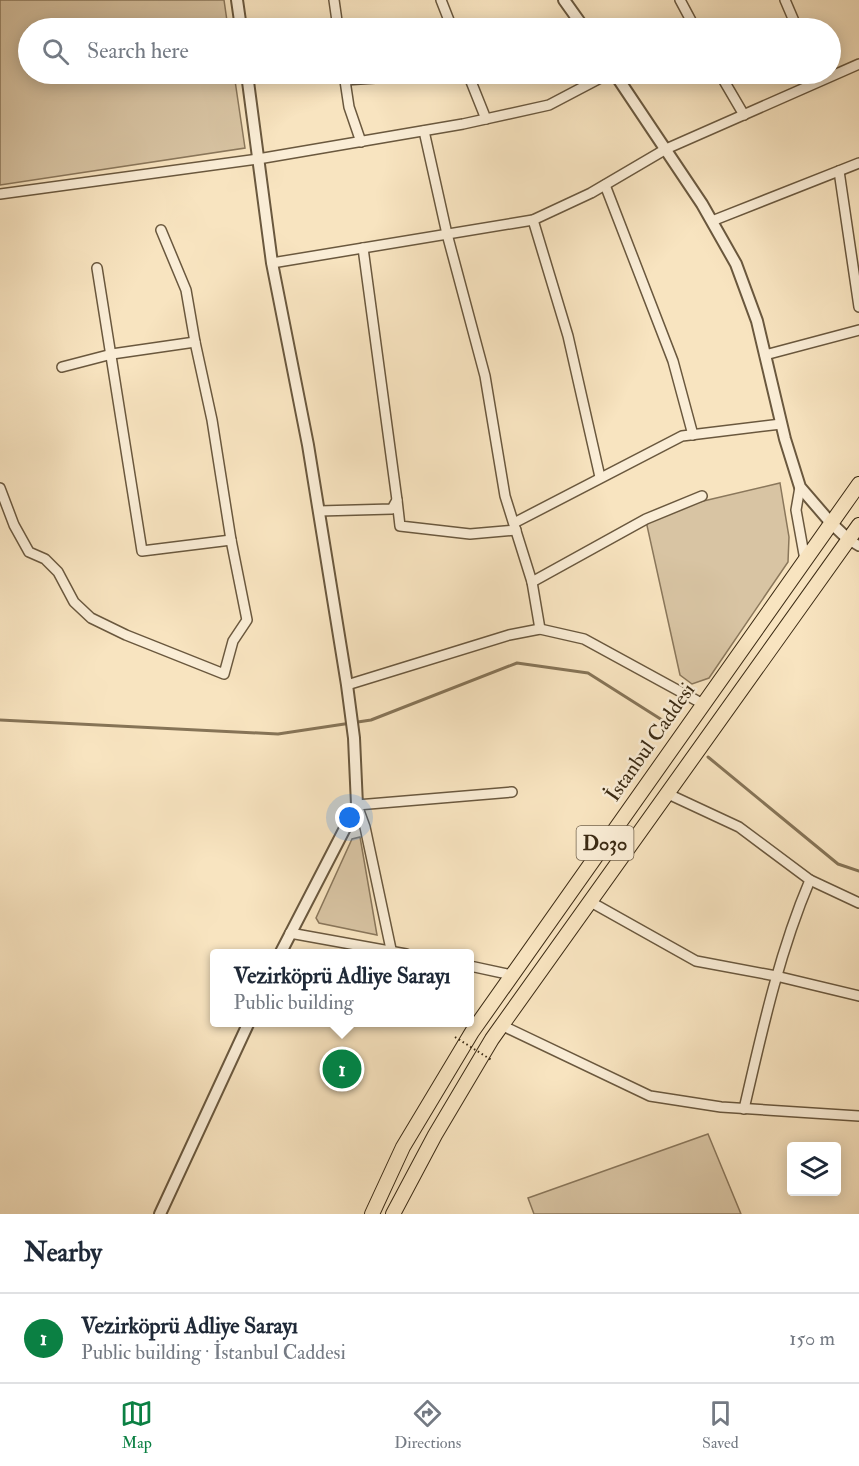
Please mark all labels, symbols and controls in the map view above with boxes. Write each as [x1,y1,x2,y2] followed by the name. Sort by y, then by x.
[18,18,841,84] search box
[39,35,72,68] icon: search
[87,37,189,65] text: Search here
[600,677,702,807] street label: İstanbul Caddesi
[335,803,364,832] your location
[576,826,634,860] road number: D030
[210,949,474,1027] popup
[234,962,450,990] text: Vezirköprü Adliye Sarayı
[234,990,354,1015] text: Public building
[322,1046,362,1092] pin: 1
[787,1142,841,1196] map controls
[787,1142,841,1196] button: layers
[24,1237,102,1269] text: Nearby
[81,1312,298,1340] text: Vezirköprü Adliye Sarayı
[40,1326,47,1351] text: 1
[789,1326,835,1351] text: 150 m
[81,1340,346,1365] text: Public building · İstanbul Caddesi
[120,1397,153,1453] tab: Map
[394,1397,461,1453] tab: Directions
[702,1397,739,1453] tab: Saved

